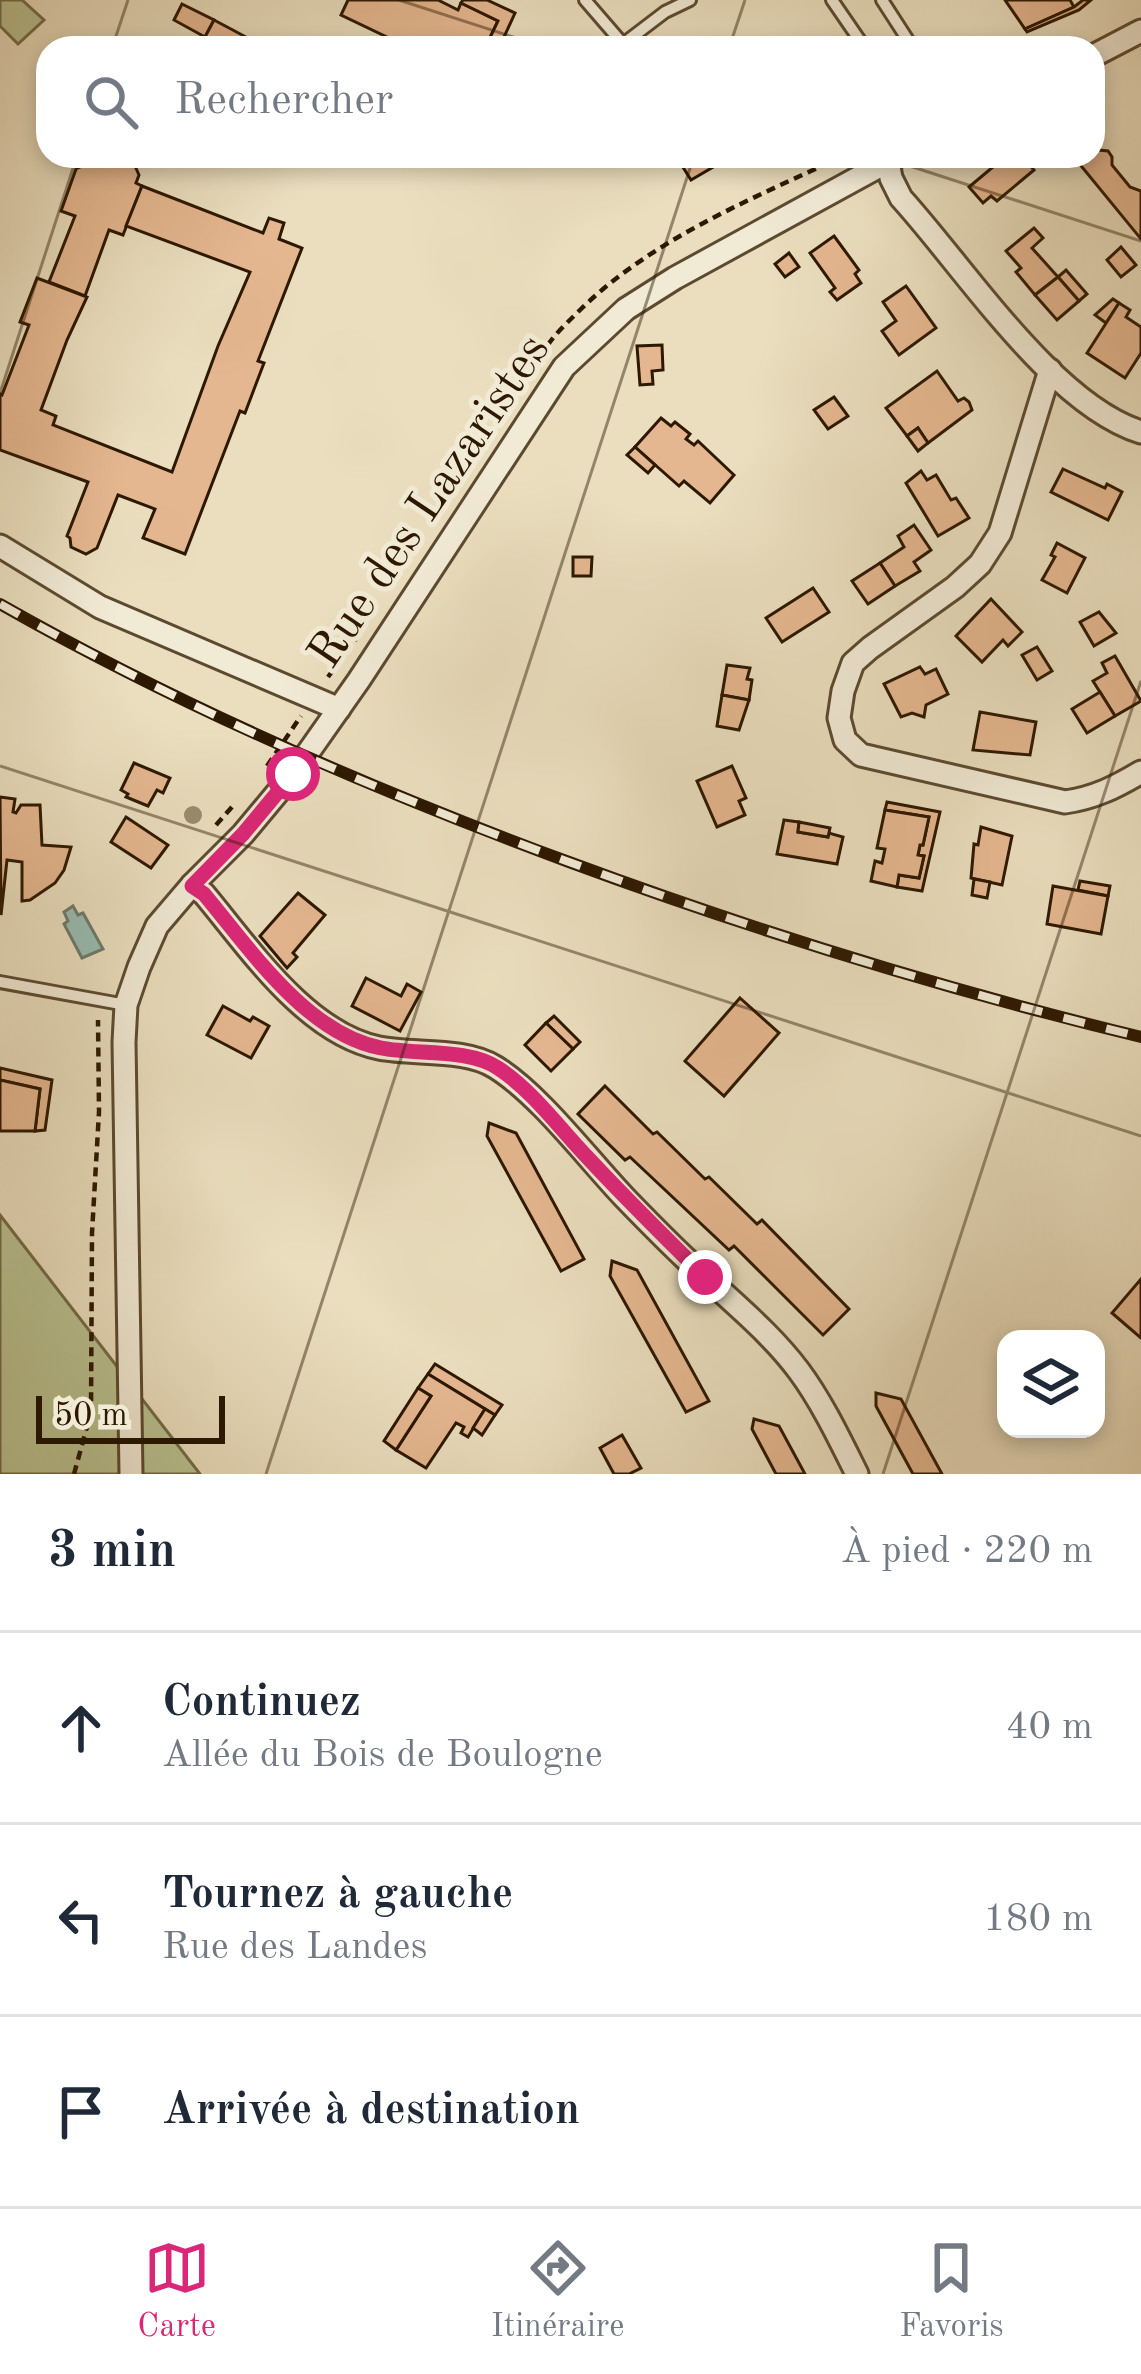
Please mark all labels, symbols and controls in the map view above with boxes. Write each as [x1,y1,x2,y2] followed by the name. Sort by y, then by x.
[36,36,1105,168] search box
[78,69,144,135] icon: search
[174,79,393,124] text: Rechercher
[301,327,559,677] street label: Rue des Lazaristes
[266,747,320,801] route start
[678,1250,732,1304] route end
[997,1330,1105,1438] map controls
[997,1330,1105,1438] button: layers
[36,1390,225,1443] scale bar
[54,1400,128,1433] text: 50 m
[48,1527,176,1578] text: 3 min
[841,1532,1093,1571] text: À pied · 220 m
[162,1681,361,1726] text: Continuez
[48,1695,114,1761] icon: ahead
[1006,1708,1093,1747] text: 40 m
[162,1736,603,1775] text: Allée du Bois de Boulogne
[162,1873,513,1918] text: Tournez à gauche
[48,1887,114,1953] icon: left
[983,1900,1093,1939] text: 180 m
[162,1928,427,1967] text: Rue des Landes
[48,2079,114,2145] icon: arrive
[162,2089,580,2134] text: Arrivée à destination
[137,2235,216,2348] tab: Carte
[491,2235,625,2348] tab: Itinéraire
[899,2235,1004,2348] tab: Favoris

